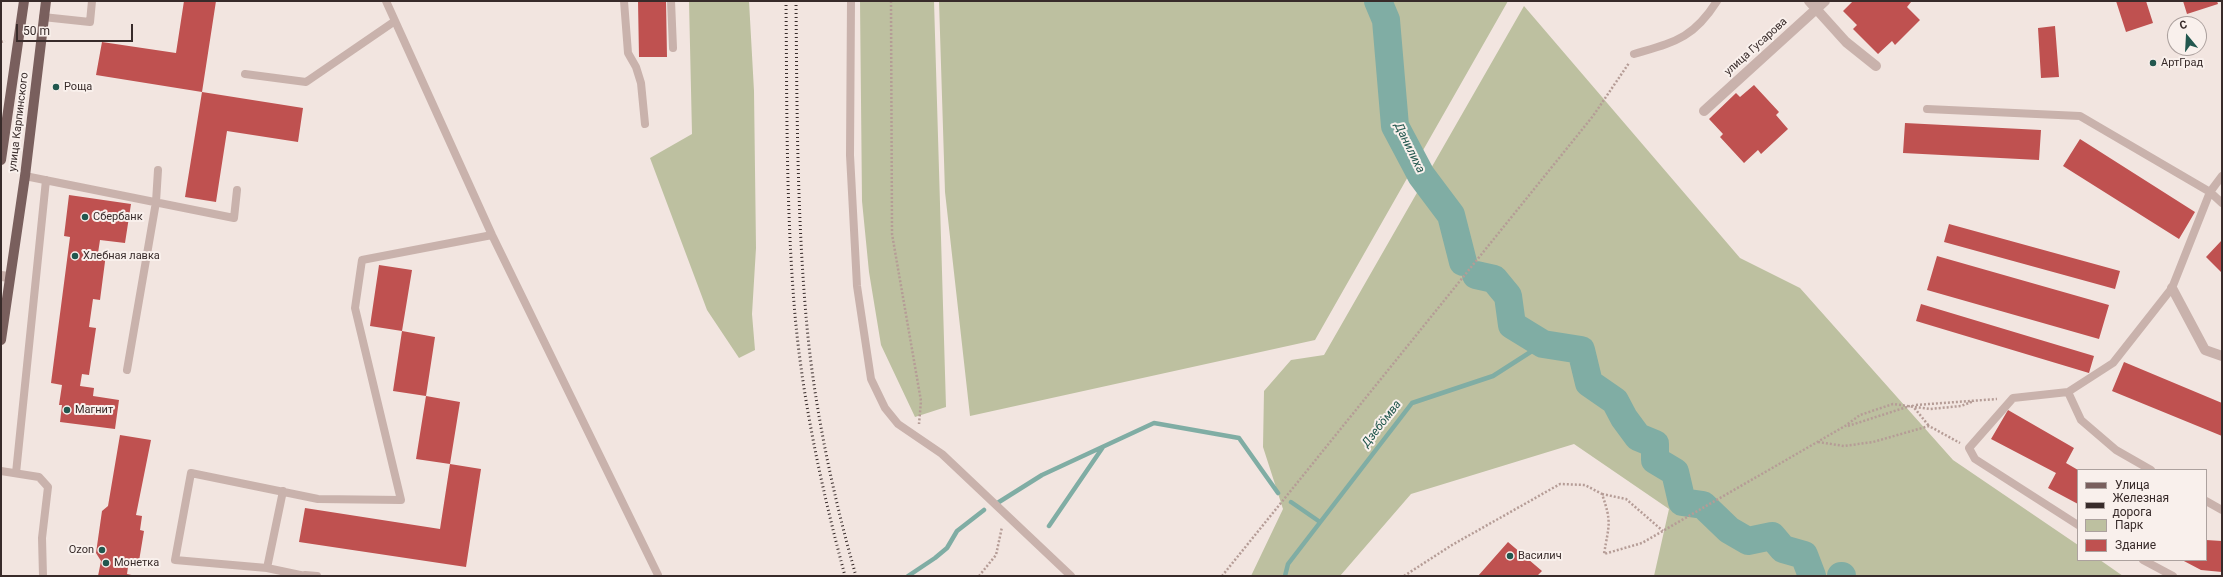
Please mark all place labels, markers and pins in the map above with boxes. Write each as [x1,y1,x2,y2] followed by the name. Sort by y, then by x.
[2161,56,2203,70] place label: АртГрад
[2148,58,2158,68] marker: АртГрад
[64,80,92,94] place label: Роща
[51,82,61,92] marker: Роща
[93,210,143,224] place label: Сбербанк
[80,212,90,222] marker: Сбербанк
[83,249,160,263] place label: Хлебная лавка
[70,251,80,261] marker: Хлебная лавка
[75,403,113,417] place label: Магнит
[62,405,72,415] marker: Магнит
[69,543,94,557] place label: Ozon
[97,545,107,555] marker: Ozon
[1518,549,1562,563] place label: Василич
[1505,551,1515,561] marker: Василич
[114,556,159,570] place label: Монетка
[101,558,111,568] marker: Монетка

